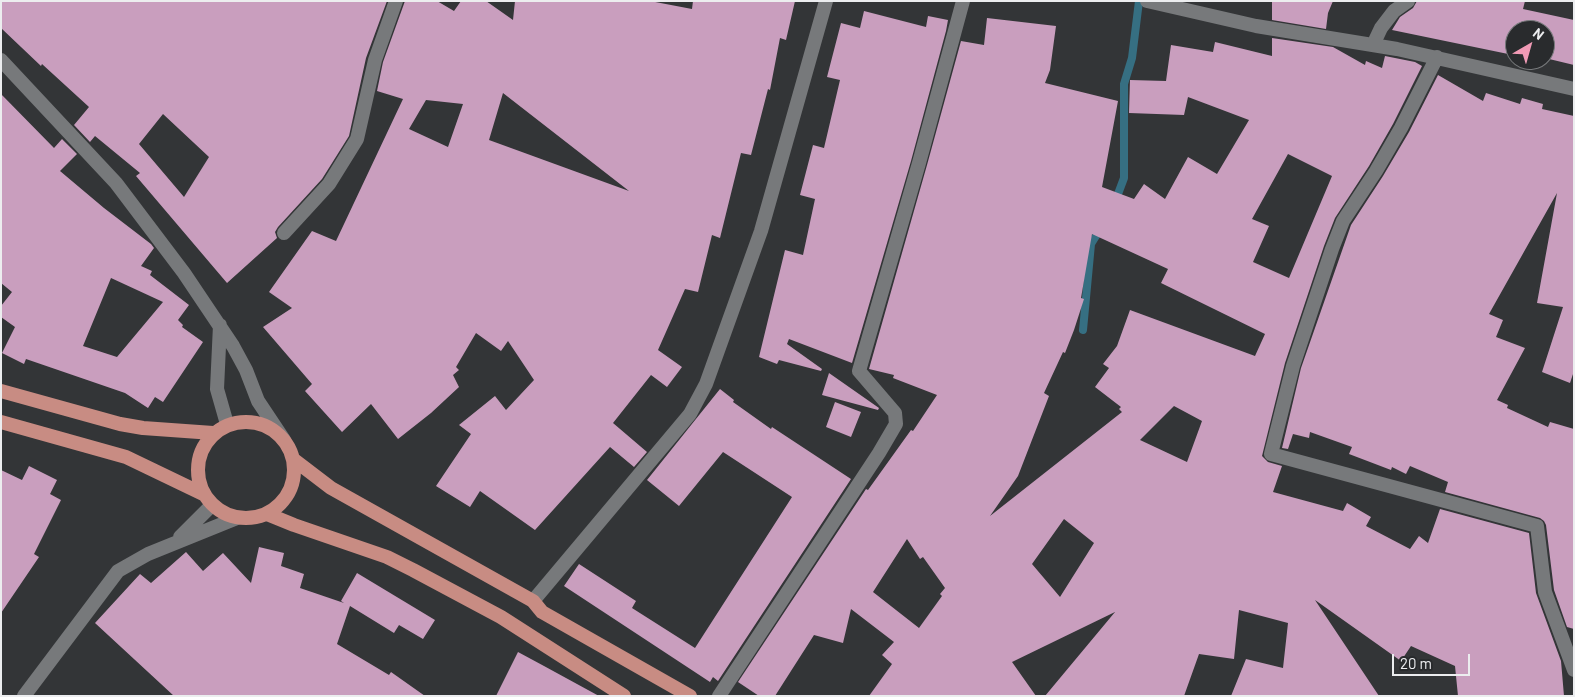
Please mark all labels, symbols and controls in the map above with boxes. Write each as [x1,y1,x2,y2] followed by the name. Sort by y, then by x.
[1505,20,1555,70] north arrow
[1530,24,1548,43] text: N
[1395,644,1472,676] scale bar
[1400,654,1432,672] text: 20 m

